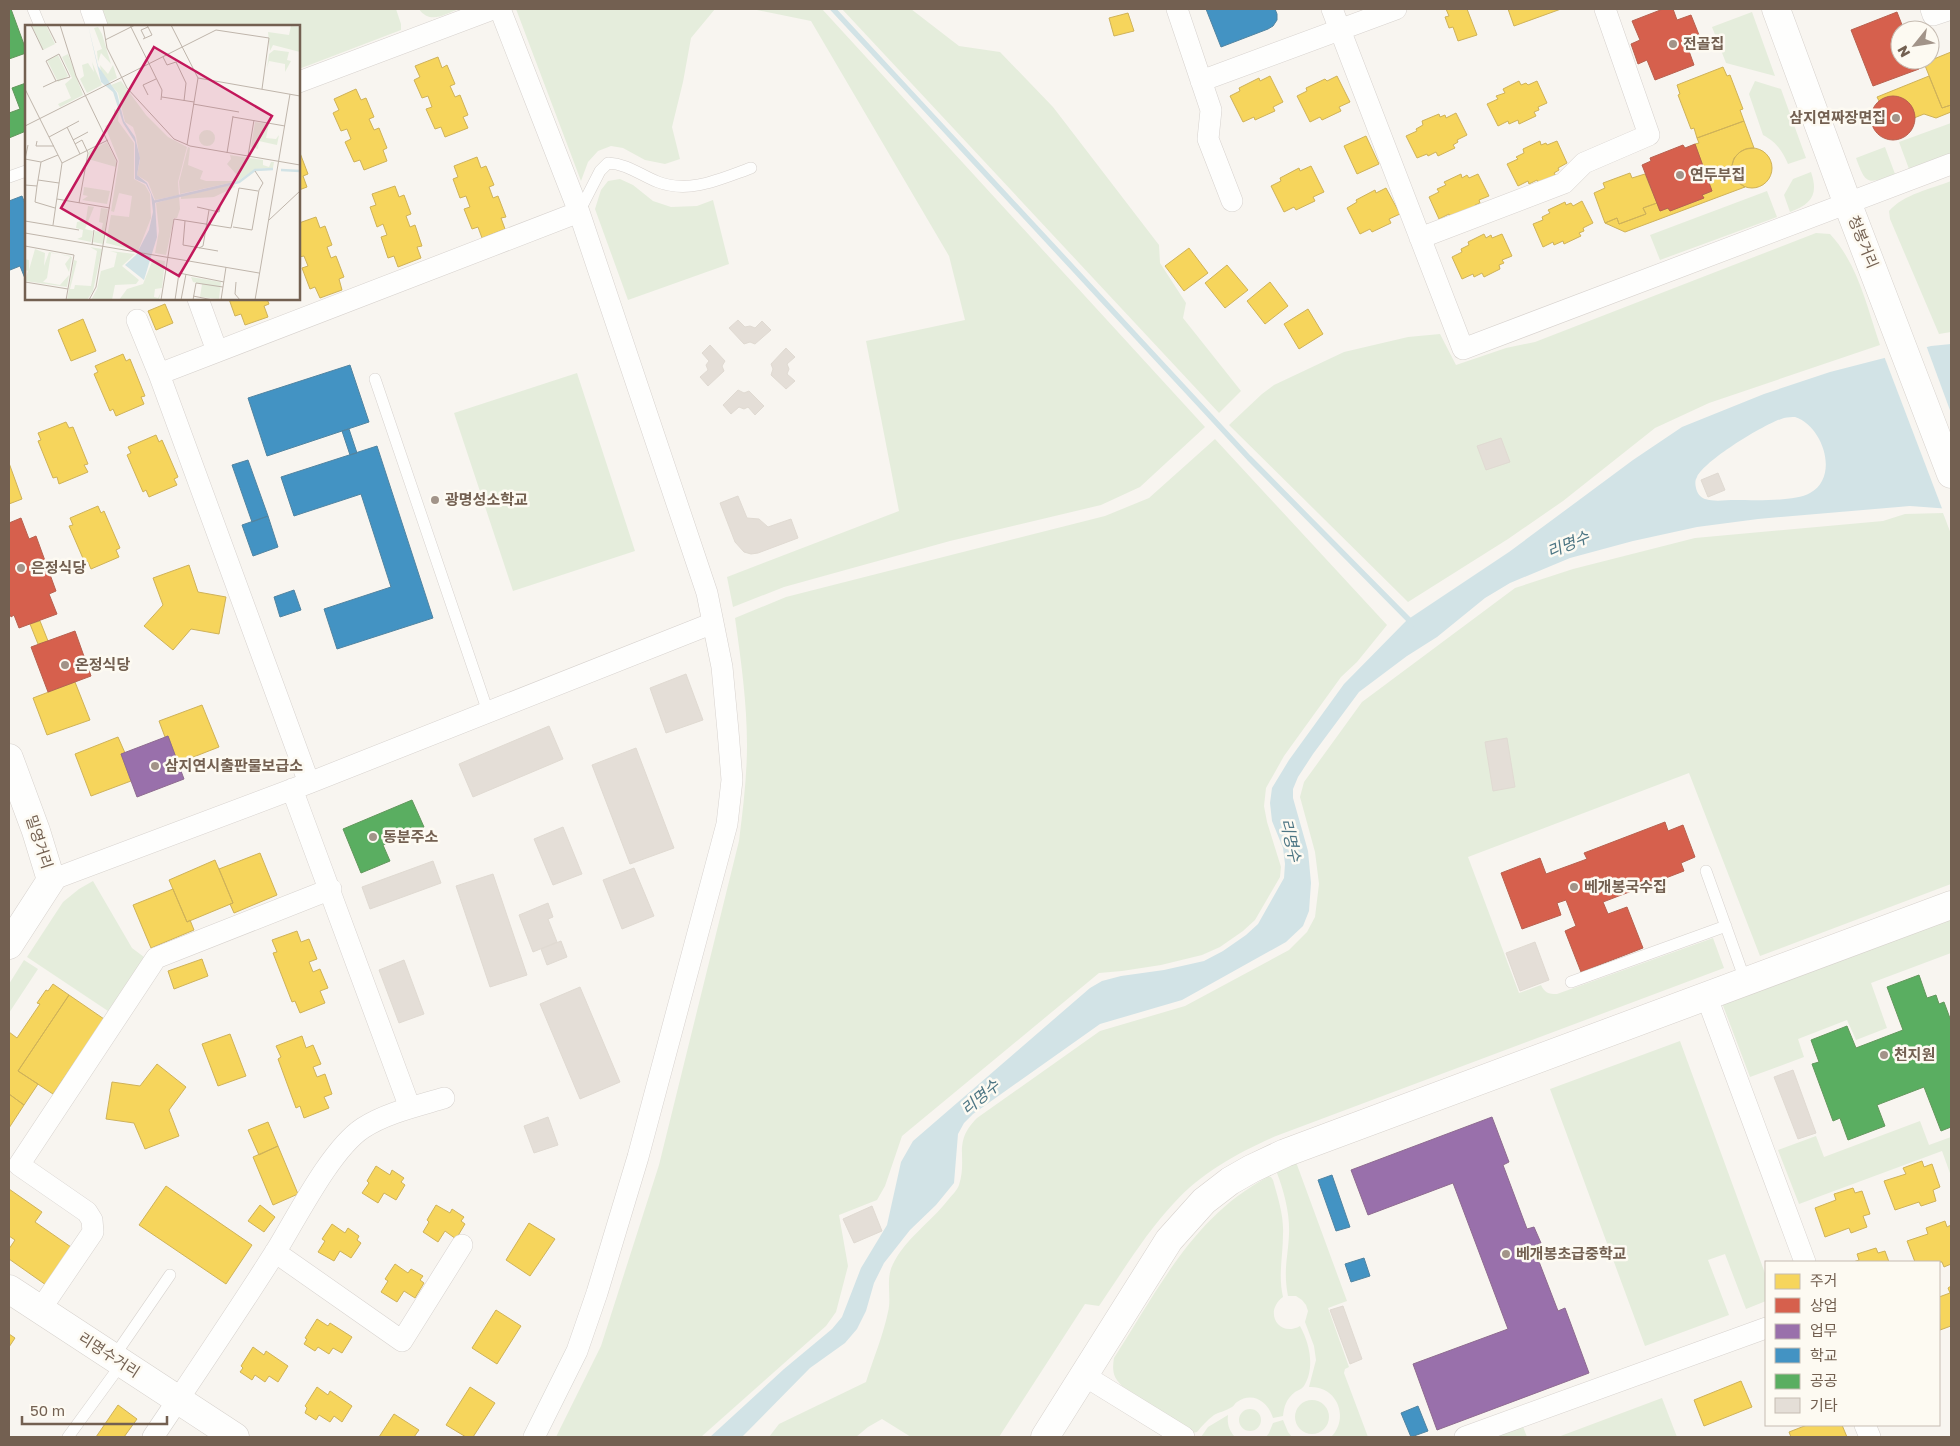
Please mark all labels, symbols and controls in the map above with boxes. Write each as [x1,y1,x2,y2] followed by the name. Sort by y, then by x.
[1890,20,1940,70] north arrow
[25,25,300,300] inset map
[1683,34,1724,52] place label: 전골집
[1667,38,1679,50] marker: 전골집
[1893,43,1913,61] text: N
[1789,108,1886,126] place label: 삼지연짜장면집
[1890,112,1902,124] marker: 삼지연짜장면집
[1690,165,1745,183] place label: 연두부집
[1674,169,1686,181] marker: 연두부집
[1845,213,1883,271] street label: 청봉거리
[445,490,528,508] place label: 광명성소학교
[429,494,441,506] marker: 광명성소학교
[1544,526,1593,562] water label: 리명수
[31,558,86,576] place label: 은정식당
[15,562,27,574] marker: 은정식당
[75,655,130,673] place label: 온정식당
[59,659,71,671] marker: 온정식당
[165,756,303,774] place label: 삼지연시출판물보급소
[149,760,161,772] marker: 삼지연시출판물보급소
[23,813,57,871] street label: 밀영거리
[1276,816,1306,865] water label: 리명수
[383,827,438,845] place label: 동분주소
[367,831,379,843] marker: 동분주소
[1584,877,1667,895] place label: 베개봉국수집
[1568,881,1580,893] marker: 베개봉국수집
[1894,1045,1935,1063] place label: 천지원
[1878,1049,1890,1061] marker: 천지원
[957,1074,1004,1119] water label: 리명수
[1516,1244,1627,1262] place label: 베개봉초급중학교
[1500,1248,1512,1260] marker: 베개봉초급중학교
[1765,1261,1940,1426] legend
[1810,1271,1838,1289] text: 주거
[1810,1296,1838,1314] text: 상업
[1810,1321,1838,1339] text: 업무
[76,1328,143,1381] street label: 리명수거리
[1810,1346,1838,1364] text: 학교
[1810,1371,1838,1389] text: 공공
[22,1394,168,1426] scale bar
[1810,1396,1838,1414] text: 기타
[30,1401,65,1419] text: 50 m

